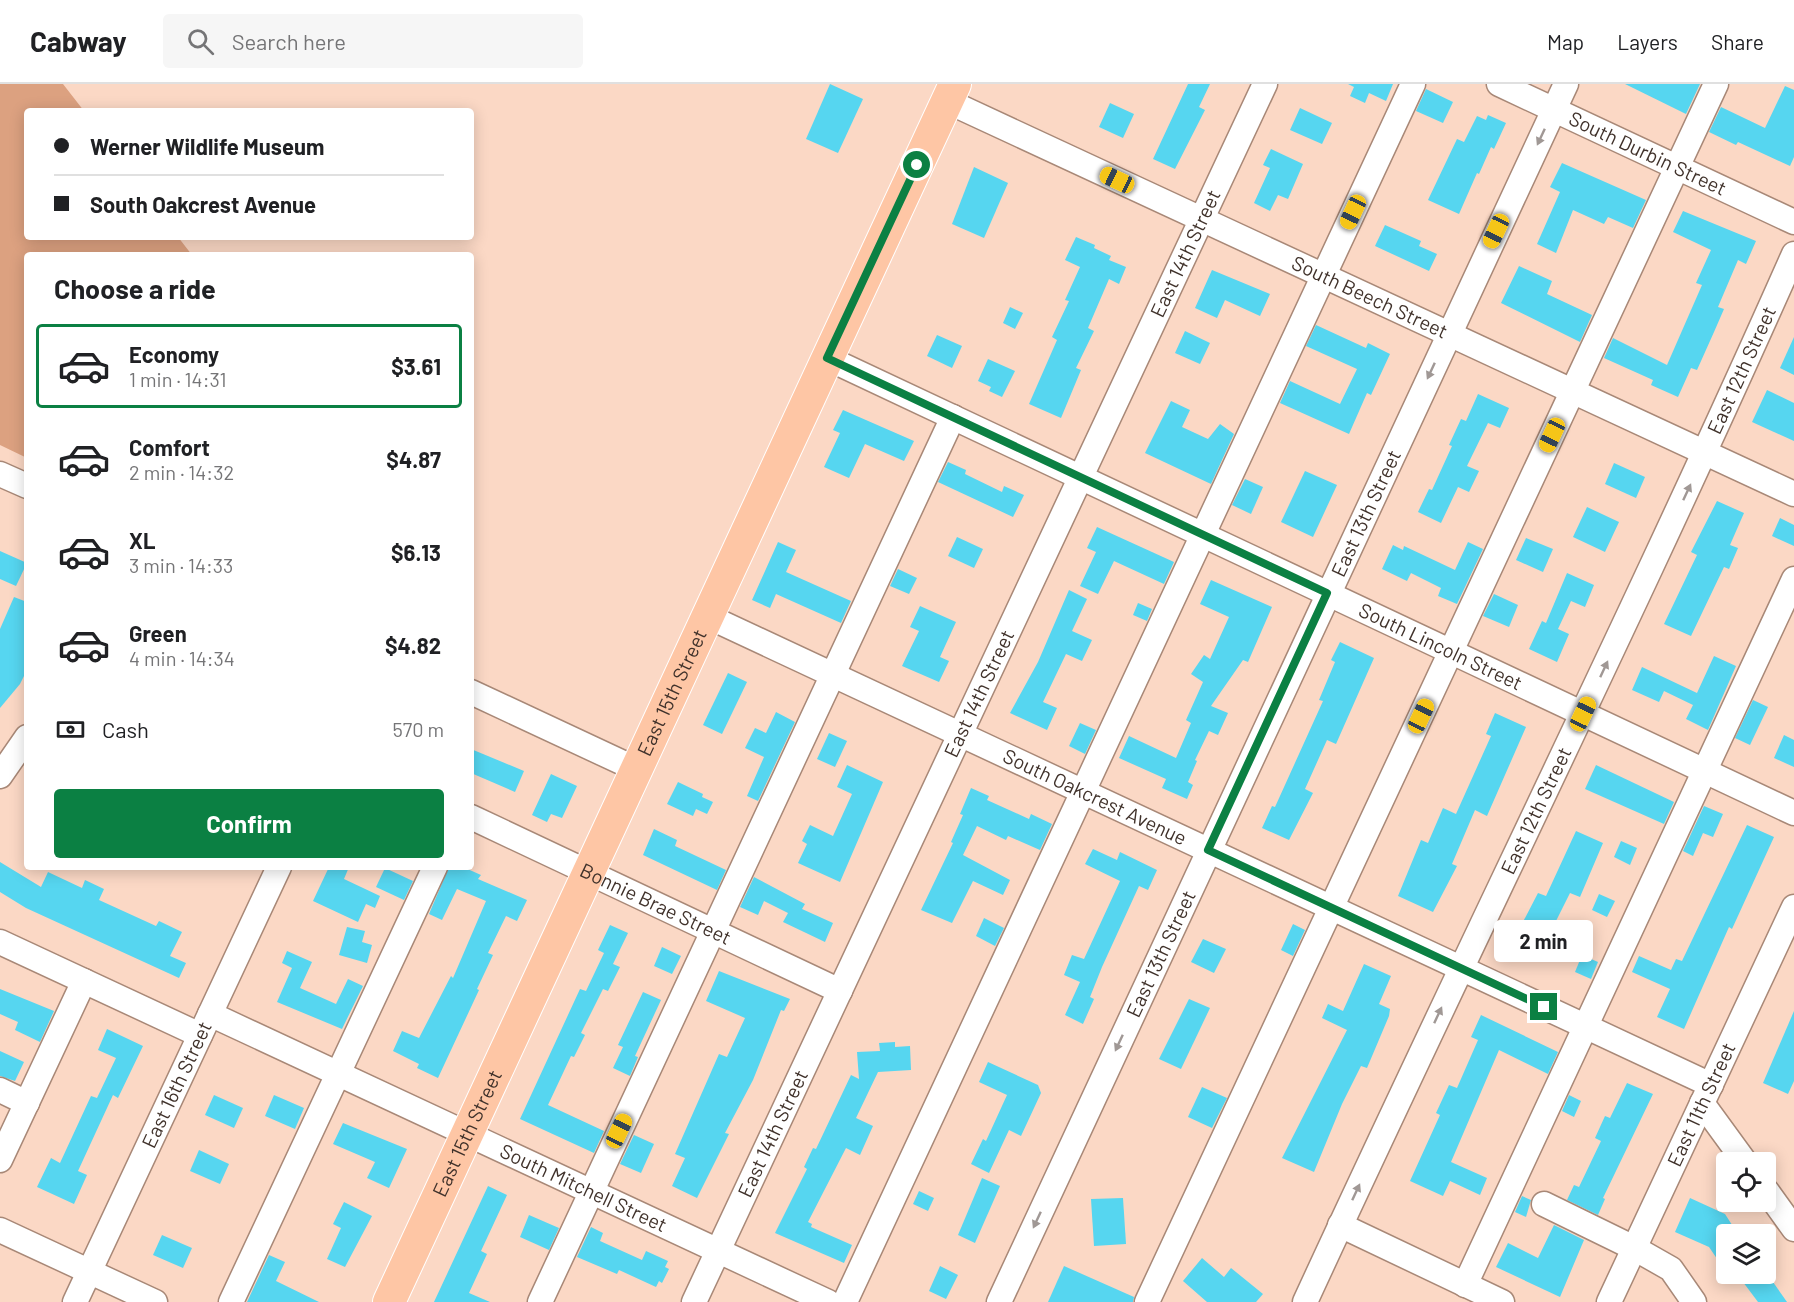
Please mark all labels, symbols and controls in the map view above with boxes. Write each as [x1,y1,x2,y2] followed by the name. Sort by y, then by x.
[163,14,583,68] search box
[30,24,127,58] text: Cabway
[184,25,217,58] icon: search
[232,28,346,54] text: Search here
[1547,29,1584,54] text: Map
[1617,29,1678,54] text: Layers
[1711,29,1764,54] text: Share
[1565,105,1730,200] street label: South Durbin Street
[1536,128,1545,145] one-way arrow
[90,133,324,159] text: Werner Wildlife Museum
[903,151,930,178] route start
[1097,164,1137,196] car
[1144,186,1225,321] street label: East 14th Street
[90,191,316,217] text: South Oakcrest Avenue
[1337,192,1369,232] car
[1480,211,1512,251] car
[1288,250,1452,343] street label: South Beech Street
[54,272,216,304] text: Choose a ride
[1701,302,1780,438] street label: East 12th Street
[57,339,111,393] icon: car
[129,341,219,367] text: Economy
[391,353,441,379] text: $3.61
[1427,362,1436,379] one-way arrow
[129,367,227,391] text: 1 min · 14:31
[1536,415,1568,455] car
[57,432,111,486] icon: car
[129,434,210,460] text: Comfort
[386,446,441,472] text: $4.87
[1325,446,1405,580] street label: East 13th Street
[129,460,234,484] text: 2 min · 14:32
[1683,484,1692,501] one-way arrow
[57,525,111,579] icon: car
[129,527,155,553] text: XL
[391,539,441,565] text: $6.13
[129,553,233,577] text: 3 min · 14:33
[1355,597,1526,694] street label: South Lincoln Street
[57,618,111,672] icon: car
[129,620,187,646] text: Green
[631,625,711,759] street label: East 15th Street
[938,626,1018,761] street label: East 14th Street
[385,632,441,658] text: $4.82
[129,646,235,670] text: 4 min · 14:34
[1600,660,1609,677] one-way arrow
[1567,694,1599,734] car
[1405,696,1437,736] car
[54,713,87,746] icon: cash
[102,716,149,742] text: Cash
[392,717,444,741] text: 570 m
[999,743,1191,849] street label: South Oakcrest Avenue
[1495,743,1576,878] street label: East 12th Street
[54,789,444,858] button: Confirm
[577,857,735,949] street label: Bonnie Brae Street
[1120,886,1200,1021] street label: East 13th Street
[1494,920,1594,962] callout: 2 min
[1520,929,1567,953] text: 2 min
[1530,993,1557,1020] route end
[1433,1006,1442,1023] one-way arrow
[136,1017,216,1152] street label: East 16th Street
[1114,1034,1124,1052] one-way arrow
[1661,1038,1740,1170] street label: East 11th Street
[427,1066,506,1200] street label: East 15th Street
[732,1066,812,1201] street label: East 14th Street
[603,1111,635,1151] car
[497,1138,671,1236] street label: South Mitchell Street
[1716,1152,1776,1284] map controls
[1716,1152,1776,1212] button: locate
[1351,1182,1361,1200] one-way arrow
[1033,1211,1042,1228] one-way arrow
[1716,1224,1776,1284] button: layers

